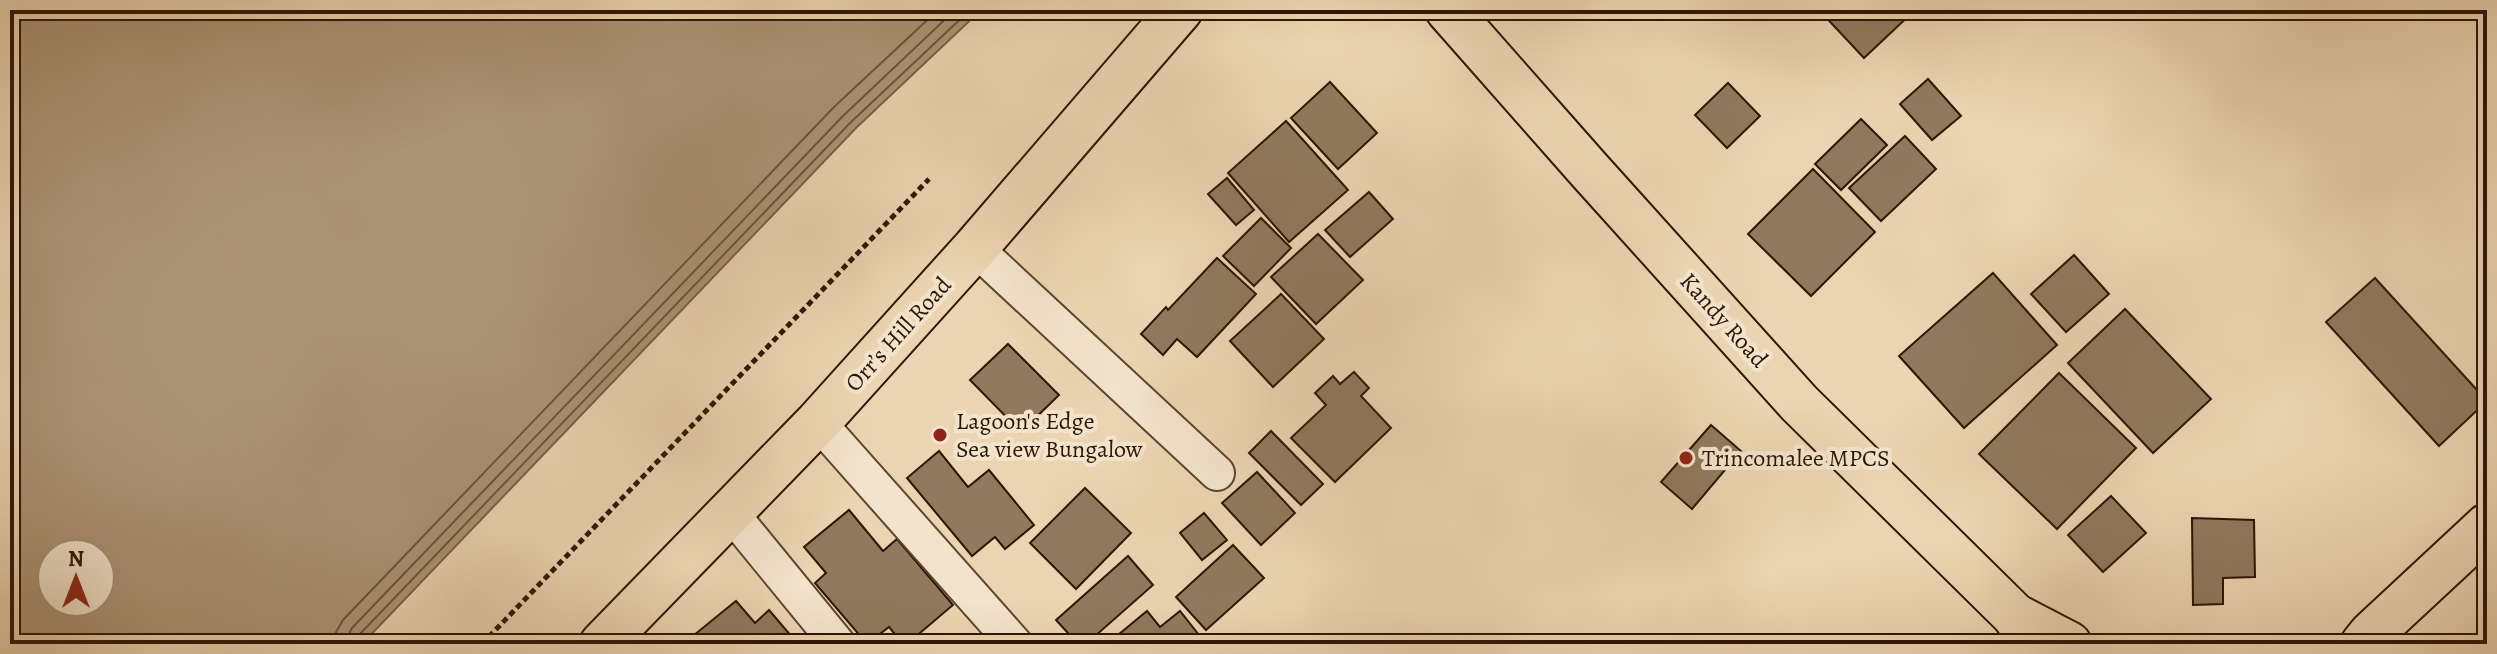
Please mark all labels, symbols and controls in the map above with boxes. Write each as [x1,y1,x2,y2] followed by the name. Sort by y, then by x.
[1673,266,1775,374] street label: Kandy Road
[838,269,958,398] street label: Orr’s Hill Road
[956,405,1143,465] place label: Lagoon's Edge Sea view Bungalow
[931,426,949,444] marker: Lagoon's Edge Sea view Bungalow
[1702,442,1890,474] place label: Trincomalee MPCS
[1677,449,1695,467] marker: Trincomalee MPCS
[36,538,116,618] north arrow
[68,544,84,574] text: N

